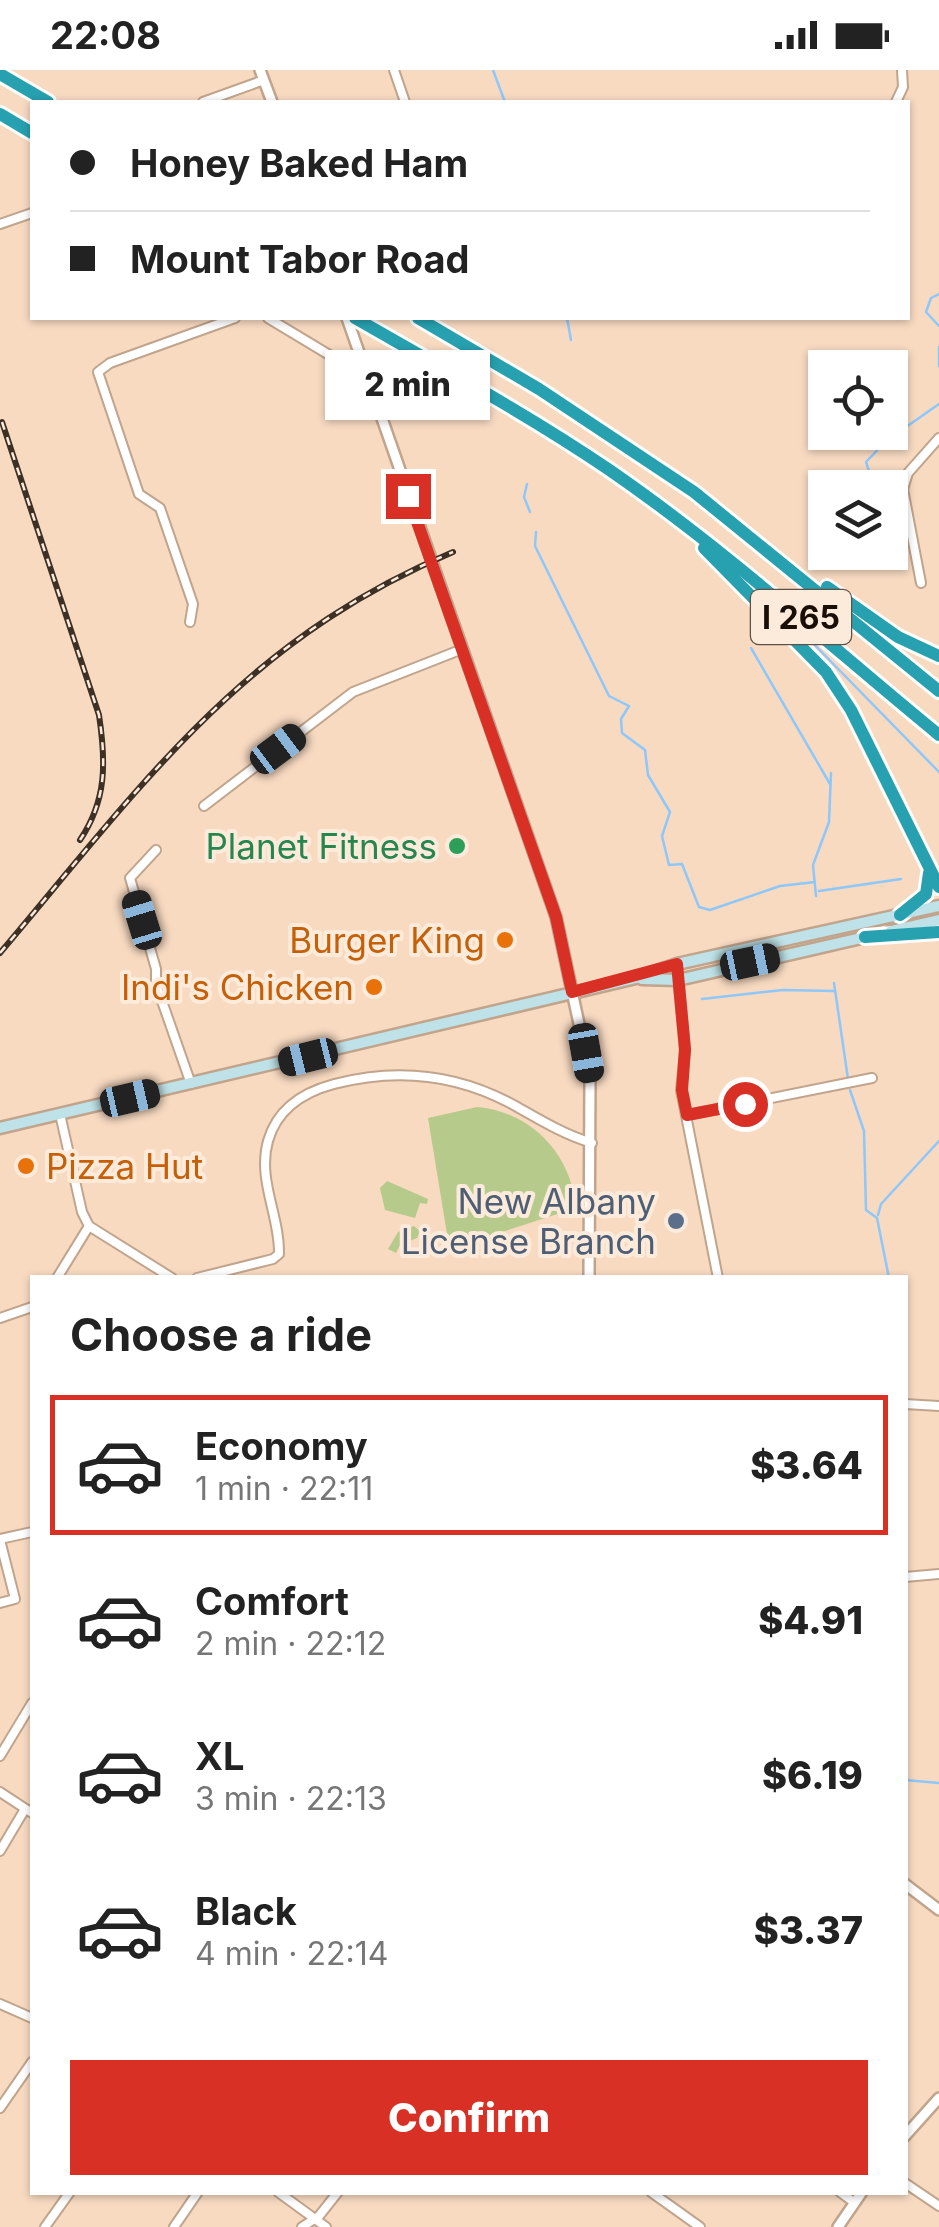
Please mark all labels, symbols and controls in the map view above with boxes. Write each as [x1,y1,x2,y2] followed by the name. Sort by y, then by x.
[50,12,161,58] text: 22:08
[130,140,468,186] text: Honey Baked Ham
[130,236,470,282] text: Mount Tabor Road
[808,350,908,570] map controls
[808,350,908,450] button: locate
[326,351,490,421] callout: 2 min
[364,365,451,404] text: 2 min
[808,470,908,570] button: layers
[386,474,431,519] route end
[751,590,851,644] road number: I 265
[245,719,311,779] car
[206,825,437,867] place label: Planet Fitness
[446,835,468,857] marker: Planet Fitness
[119,887,165,953] car
[289,919,485,961] place label: Burger King
[494,929,516,951] marker: Burger King
[718,941,782,983] car
[121,966,354,1008] place label: Indi's Chicken
[363,976,385,998] marker: Indi's Chicken
[566,1021,606,1085] car
[275,1035,341,1079] car
[97,1077,163,1119] car
[723,1082,768,1127] route start
[46,1145,203,1187] place label: Pizza Hut
[15,1155,37,1177] marker: Pizza Hut
[401,1180,656,1262] place label: New Albany License Branch
[665,1210,687,1232] marker: New Albany License Branch
[70,1307,372,1362] text: Choose a ride
[75,1420,165,1510] icon: car
[195,1423,368,1469] text: Economy
[750,1442,863,1488] text: $3.64
[195,1469,373,1508] text: 1 min · 22:11
[75,1575,165,1665] icon: car
[195,1578,349,1624] text: Comfort
[758,1597,863,1643] text: $4.91
[195,1624,386,1663] text: 2 min · 22:12
[75,1730,165,1820] icon: car
[195,1733,245,1779] text: XL
[762,1752,863,1798] text: $6.19
[195,1779,387,1818] text: 3 min · 22:13
[75,1885,165,1975] icon: car
[195,1888,297,1934] text: Black
[754,1907,863,1953] text: $3.37
[195,1934,389,1973] text: 4 min · 22:14
[70,2060,868,2175] button: Confirm

